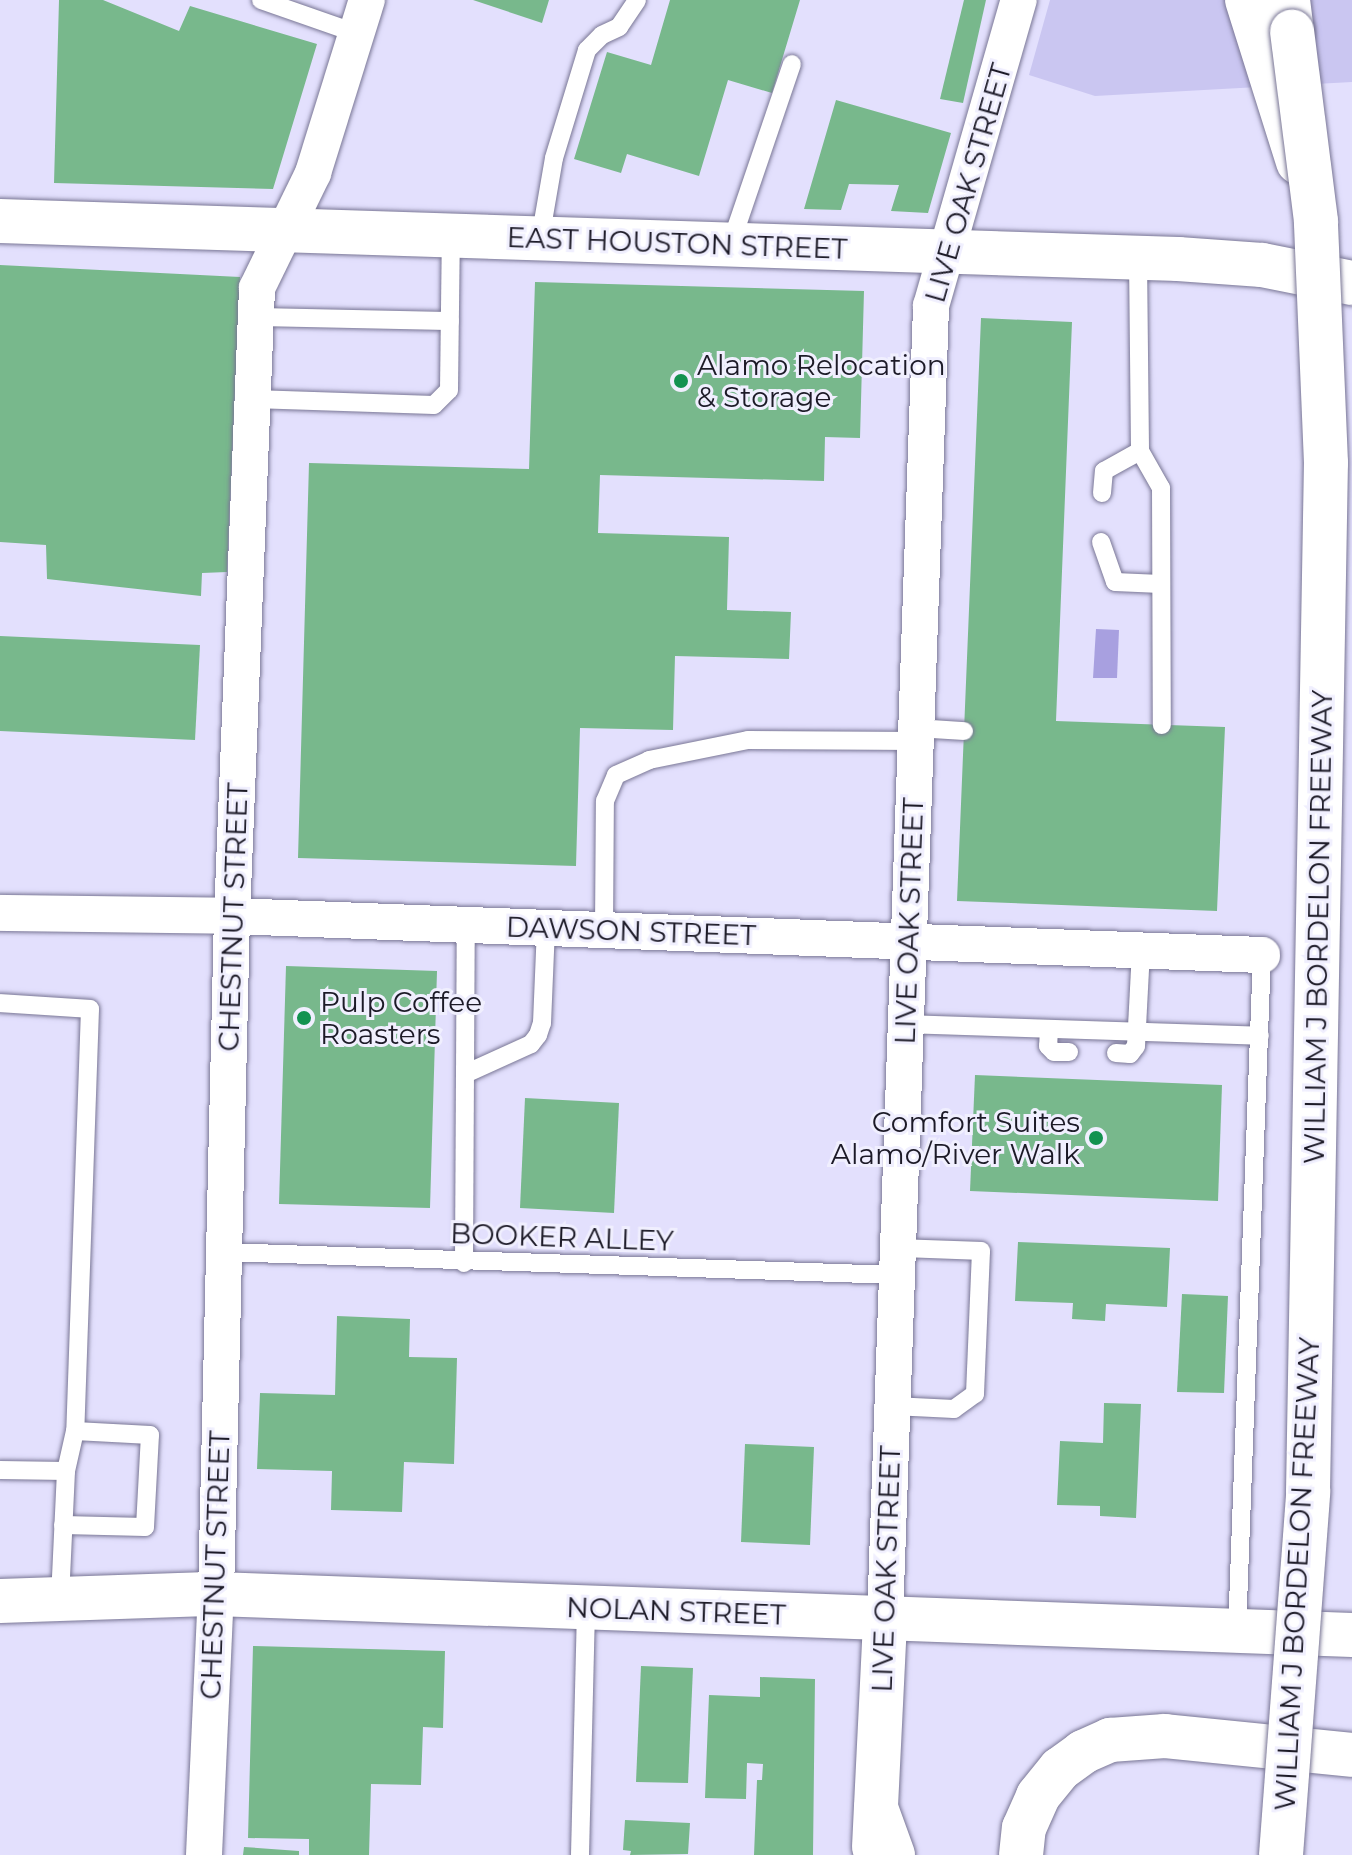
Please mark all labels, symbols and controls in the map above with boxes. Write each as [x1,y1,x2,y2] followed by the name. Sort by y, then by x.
[918,60,1018,306] street label: LIVE OAK STREET
[506,220,848,266] street label: EAST HOUSTON STREET
[697,348,946,414] place label: Alamo Relocation & Storage
[672,372,690,390] marker: Alamo Relocation & Storage
[1297,690,1339,1164] street label: WILLIAM J BORDELON FREEWAY
[212,782,254,1052] street label: CHESTNUT STREET
[888,797,930,1045] street label: LIVE OAK STREET
[505,910,757,952] street label: DAWSON STREET
[320,985,482,1051] place label: Pulp Coffee Roasters
[295,1009,313,1027] marker: Pulp Coffee Roasters
[831,1105,1080,1171] place label: Comfort Suites Alamo/River Walk
[1087,1129,1105,1147] marker: Comfort Suites Alamo/River Walk
[450,1216,674,1258] street label: BOOKER ALLEY
[1268,1336,1326,1812] street label: WILLIAM J BORDELON FREEWAY
[194,1430,236,1700] street label: CHESTNUT STREET
[865,1445,907,1693] street label: LIVE OAK STREET
[566,1590,786,1632] street label: NOLAN STREET

